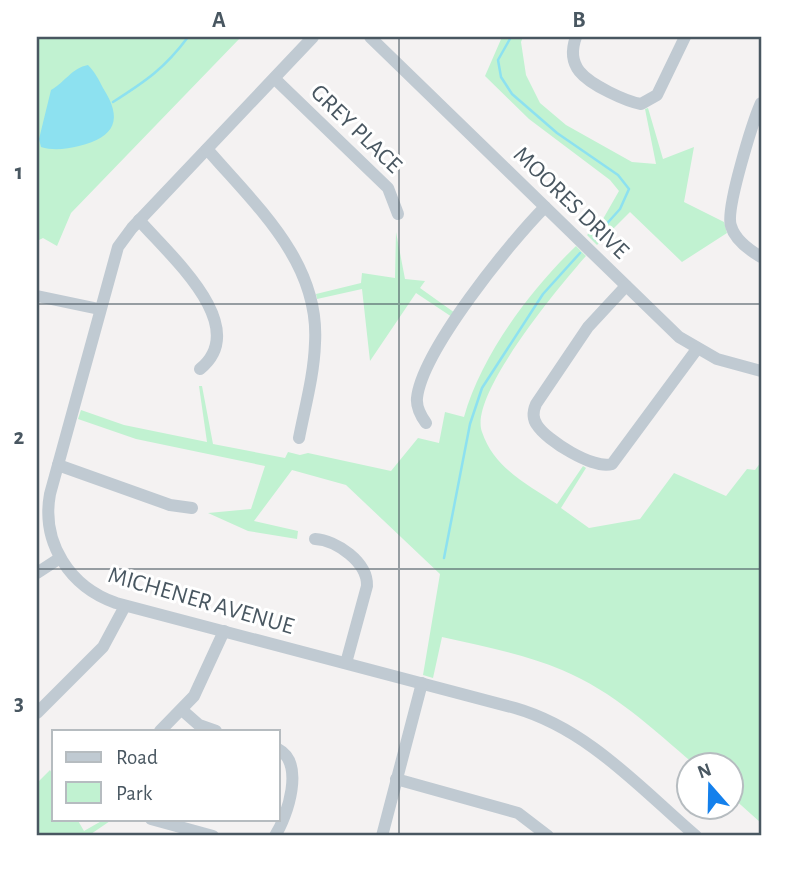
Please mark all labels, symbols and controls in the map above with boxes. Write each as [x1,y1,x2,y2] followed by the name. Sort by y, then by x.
[212,9,226,32] text: A
[572,9,586,32] text: B
[306,80,406,178] street label: GREY PLACE
[509,142,633,264] street label: MOORES DRIVE
[15,161,23,184] text: 1
[14,426,25,449] text: 2
[105,563,297,639] street label: MICHENER AVENUE
[14,692,24,715] text: 3
[52,730,280,820] legend
[116,747,158,768] text: Road
[676,750,746,820] north arrow
[695,760,714,783] text: N
[116,783,153,804] text: Park

